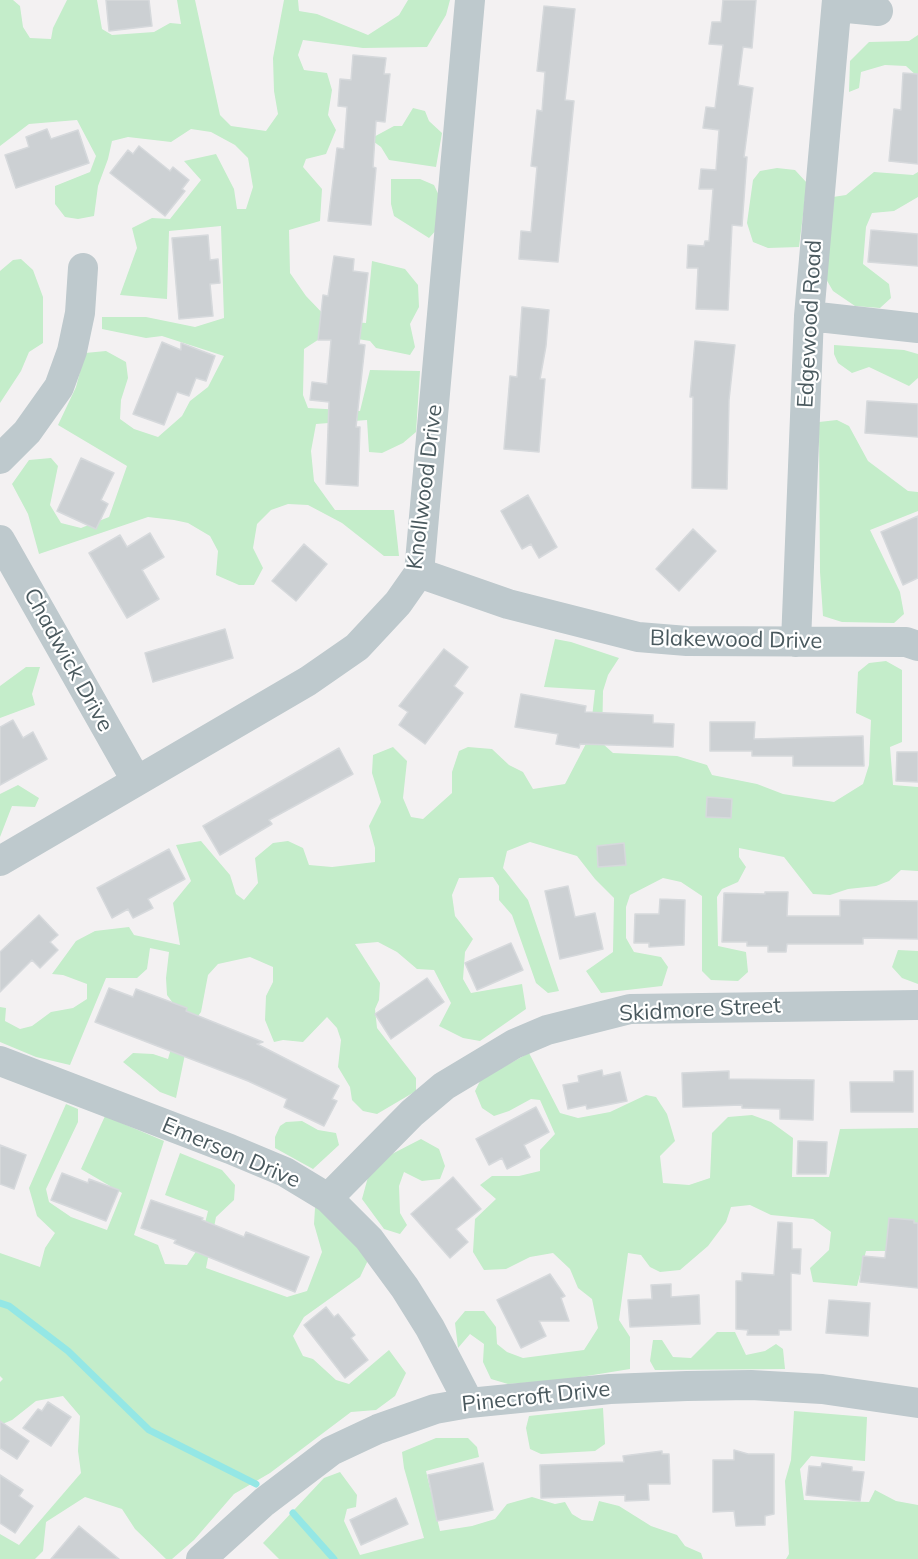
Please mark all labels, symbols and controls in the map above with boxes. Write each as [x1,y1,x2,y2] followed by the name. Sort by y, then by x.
[792,239,828,409] street label: Edgewood Road
[402,403,448,571] street label: Knollwood Drive
[18,584,118,736] street label: Chadwick Drive
[650,625,822,655] street label: Blakewood Drive
[619,993,781,1027] street label: Skidmore Street
[158,1112,304,1194] street label: Emerson Drive
[460,1376,612,1418] street label: Pinecroft Drive

